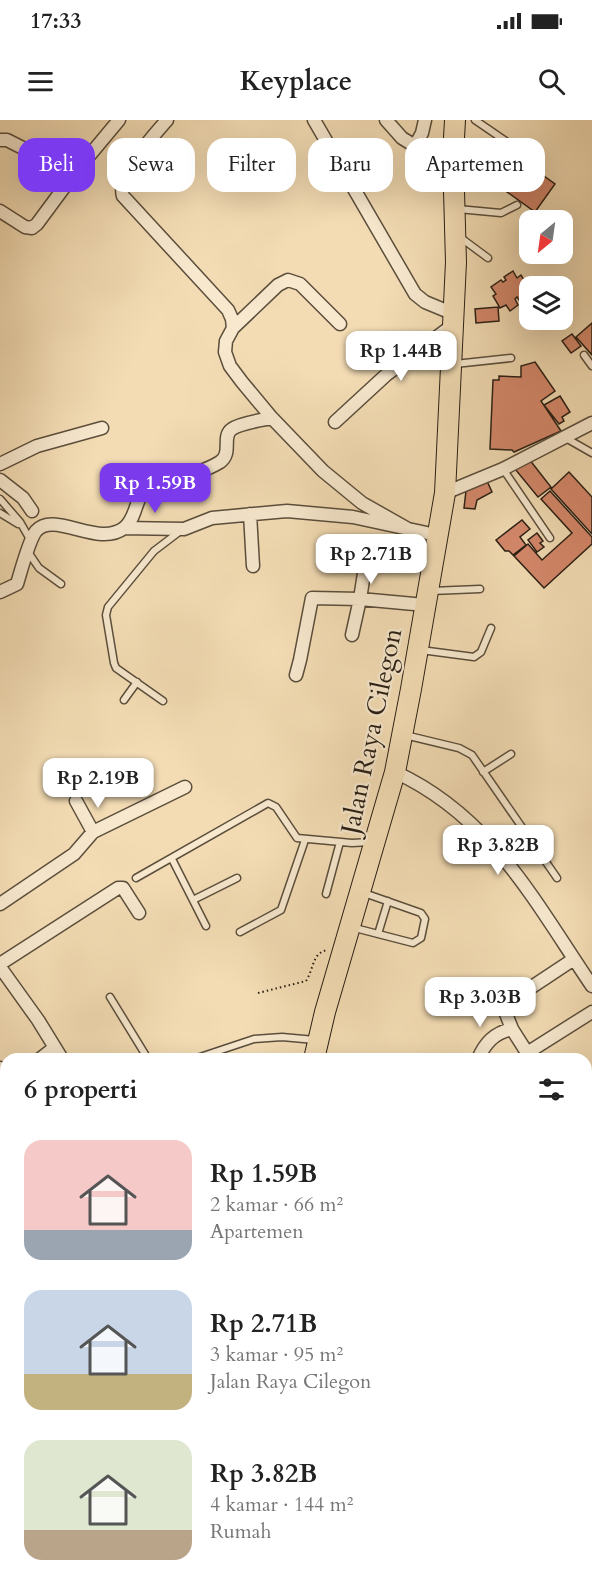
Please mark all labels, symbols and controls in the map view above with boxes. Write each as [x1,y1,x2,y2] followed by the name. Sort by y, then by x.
[30,6,81,36] text: 17:33
[240,63,352,100] text: Keyplace
[24,65,57,98] icon: menu
[535,65,568,98] icon: search
[18,138,95,192] chip: Beli
[107,138,195,192] chip: Sewa
[207,138,296,192] chip: Filter
[308,138,393,192] chip: Baru
[405,138,545,192] chip: Apartemen
[519,210,573,264] north arrow
[519,210,573,330] map controls
[519,276,573,330] button: layers
[339,331,463,382] pin: Rp 1.44B
[360,337,442,364] text: Rp 1.44B
[93,463,217,514] pin: Rp 1.59B
[114,469,196,496] text: Rp 1.59B
[309,534,433,585] pin: Rp 2.71B
[330,540,412,567] text: Rp 2.71B
[332,625,410,841] street label: Jalan Raya Cilegon
[36,758,160,809] pin: Rp 2.19B
[57,764,139,791] text: Rp 2.19B
[436,825,560,876] pin: Rp 3.82B
[457,831,539,858] text: Rp 3.82B
[418,977,542,1028] pin: Rp 3.03B
[439,983,521,1010] text: Rp 3.03B
[24,1072,137,1107] text: 6 properti
[535,1073,568,1106] icon: filters
[210,1156,317,1191] text: Rp 1.59B
[72,1164,144,1236] icon: home
[210,1191,343,1218] text: 2 kamar · 66 m²
[210,1218,304,1245] text: Apartemen
[210,1306,317,1341] text: Rp 2.71B
[72,1314,144,1386] icon: home
[210,1341,343,1368] text: 3 kamar · 95 m²
[210,1368,371,1395] text: Jalan Raya Cilegon
[210,1456,317,1491] text: Rp 3.82B
[72,1464,144,1536] icon: home
[210,1491,353,1518] text: 4 kamar · 144 m²
[210,1518,271,1545] text: Rumah

